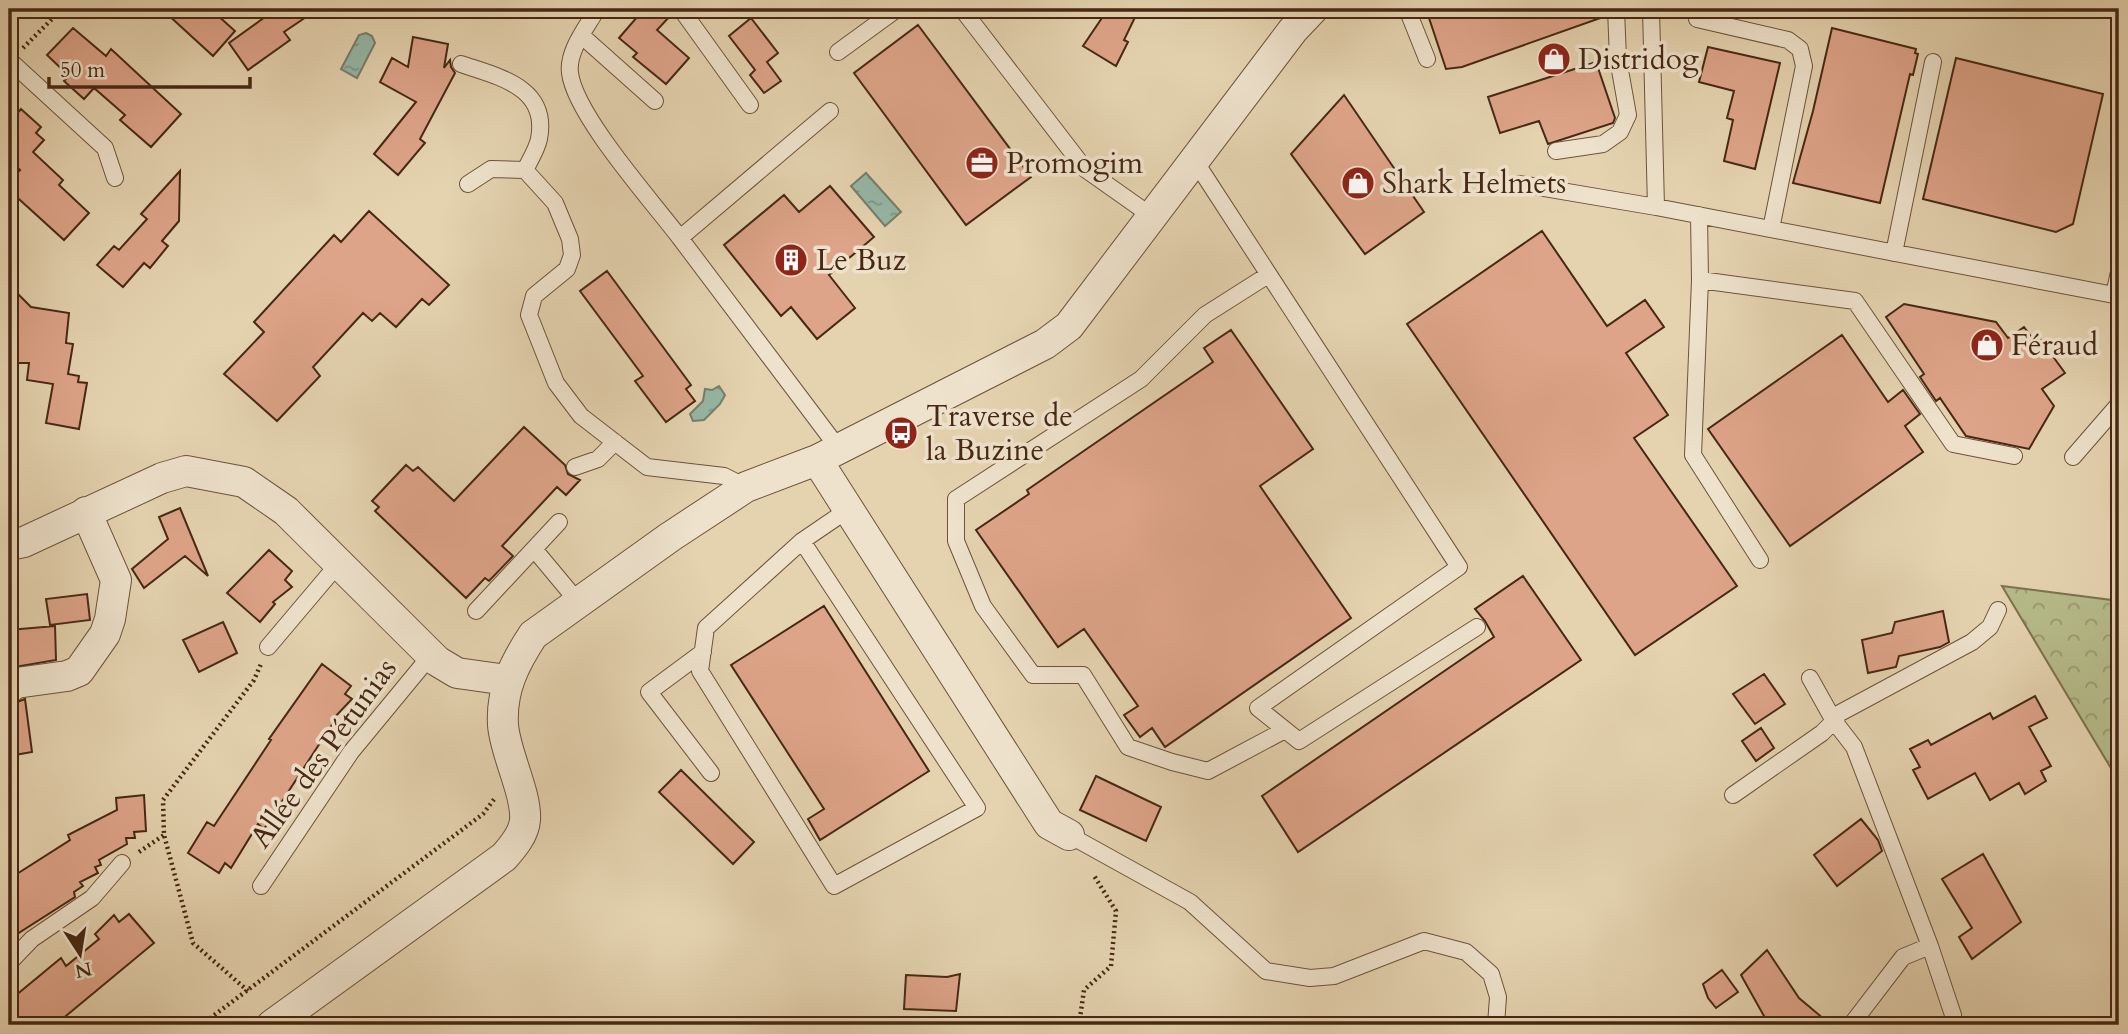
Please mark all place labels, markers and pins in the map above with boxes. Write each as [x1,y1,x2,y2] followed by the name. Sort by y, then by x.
[1578,39,1699,80] place label: Distridog
[1535,40,1573,78] shop icon: Distridog
[1006,143,1144,184] place label: Promogim
[963,144,1001,182] office icon: Promogim
[1382,163,1566,204] place label: Shark Helmets
[1339,164,1377,202] shop icon: Shark Helmets
[816,240,907,281] place label: Le Buz
[772,241,810,279] building icon: Le Buz
[2011,325,2098,366] place label: Féraud
[1968,326,2006,364] shop icon: Féraud
[926,396,1073,471] place label: Traverse de la Buzine
[882,414,920,452] bus stop icon: Traverse de la Buzine

